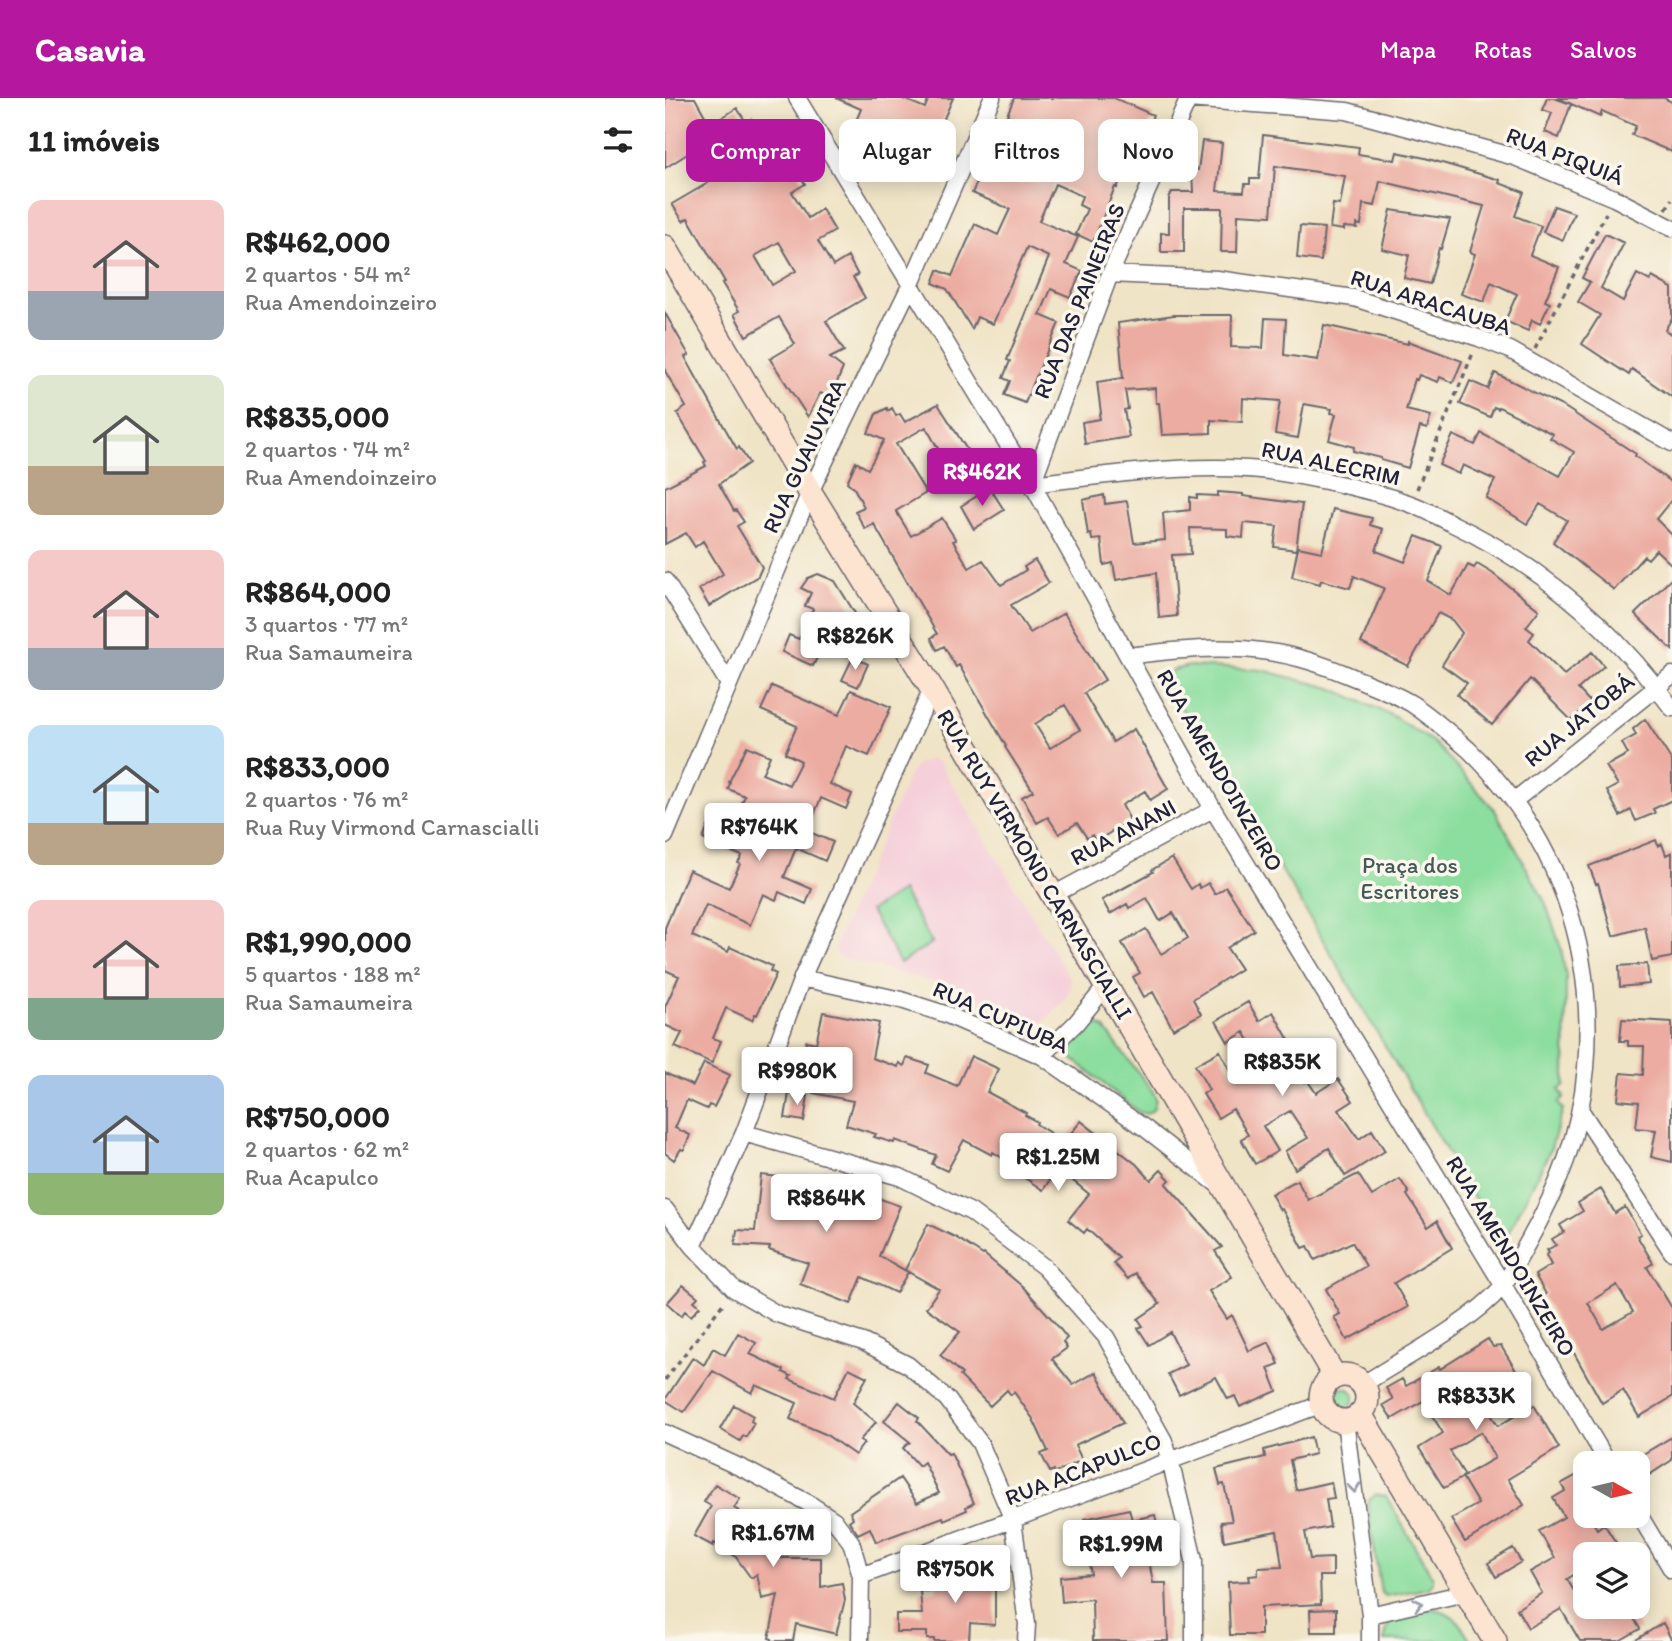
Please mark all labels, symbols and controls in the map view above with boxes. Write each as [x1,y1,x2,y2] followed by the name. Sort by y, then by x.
[35,30,145,69] text: Casavia
[1380,35,1436,64] text: Mapa
[1474,35,1532,64] text: Rotas
[1570,35,1637,64] text: Salvos
[686,119,825,182] chip: Comprar
[839,119,956,182] chip: Alugar
[970,119,1084,182] chip: Filtros
[1098,119,1198,182] chip: Novo
[599,121,637,159] icon: filters
[1502,121,1628,191] street label: RUA PIQUIÁ
[28,122,160,159] text: 11 imóveis
[1027,199,1131,403] street label: RUA DAS PAINEIRAS
[245,223,391,260] text: R$462,000
[84,228,168,312] icon: home
[245,260,411,288] text: 2 quartos · 54 m²
[1347,263,1515,341] street label: RUA ARACAUBA
[245,288,437,316] text: Rua Amendoinzeiro
[756,374,852,538] street label: RUA GUAIUVIRA
[245,398,389,435] text: R$835,000
[84,403,168,487] icon: home
[245,435,410,463] text: 2 quartos · 74 m²
[1259,435,1403,491] street label: RUA ALECRIM
[925,448,1039,508] pin: R$462K
[943,457,1021,485] text: R$462K
[245,463,437,491] text: Rua Amendoinzeiro
[245,573,391,610] text: R$864,000
[84,578,168,662] icon: home
[245,610,408,638] text: 3 quartos · 77 m²
[798,612,912,672] pin: R$826K
[817,621,893,649] text: R$826K
[245,638,413,666] text: Rua Samaumeira
[1151,664,1289,876] street label: RUA AMENDOINZEIRO
[1518,667,1640,773] street label: RUA JATOBÁ
[931,704,1139,1024] street label: RUA RUY VIRMOND CARNASCIALLI
[245,748,390,785] text: R$833,000
[84,753,168,837] icon: home
[245,785,408,813] text: 2 quartos · 76 m²
[1065,793,1181,871] street label: RUA ANANI
[702,804,816,863] pin: R$764K
[720,812,798,840] text: R$764K
[245,813,539,841] text: Rua Ruy Virmond Carnascialli
[1361,851,1459,905] park label: Praça dos Escritores
[245,923,412,960] text: R$1,990,000
[84,928,168,1012] icon: home
[245,960,421,988] text: 5 quartos · 188 m²
[929,975,1074,1060] street label: RUA CUPIUBA
[245,988,413,1016] text: Rua Samaumeira
[1225,1038,1339,1098] pin: R$835K
[1243,1047,1321,1075] text: R$835K
[740,1048,854,1107] pin: R$980K
[758,1056,836,1084] text: R$980K
[245,1098,390,1135] text: R$750,000
[84,1103,168,1187] icon: home
[993,1134,1123,1193] pin: R$1.25M
[245,1135,409,1163] text: 2 quartos · 62 m²
[1016,1142,1100,1170] text: R$1.25M
[1440,1151,1582,1361] street label: RUA AMENDOINZEIRO
[245,1163,379,1191] text: Rua Acapulco
[769,1174,883,1234] pin: R$864K
[787,1183,865,1211] text: R$864K
[1419,1372,1533,1432] pin: R$833K
[1437,1381,1515,1409] text: R$833K
[1001,1426,1165,1512] street label: RUA ACAPULCO
[1573,1451,1650,1528] north arrow
[1573,1451,1650,1619] map controls
[1346,1483,1361,1494] one-way arrow
[708,1510,838,1569] pin: R$1.67M
[731,1518,815,1546] text: R$1.67M
[1056,1520,1186,1580] pin: R$1.99M
[1079,1529,1163,1557] text: R$1.99M
[1573,1542,1650,1619] button: layers
[898,1546,1012,1605] pin: R$750K
[916,1554,994,1582] text: R$750K
[1412,1598,1424,1612] one-way arrow

